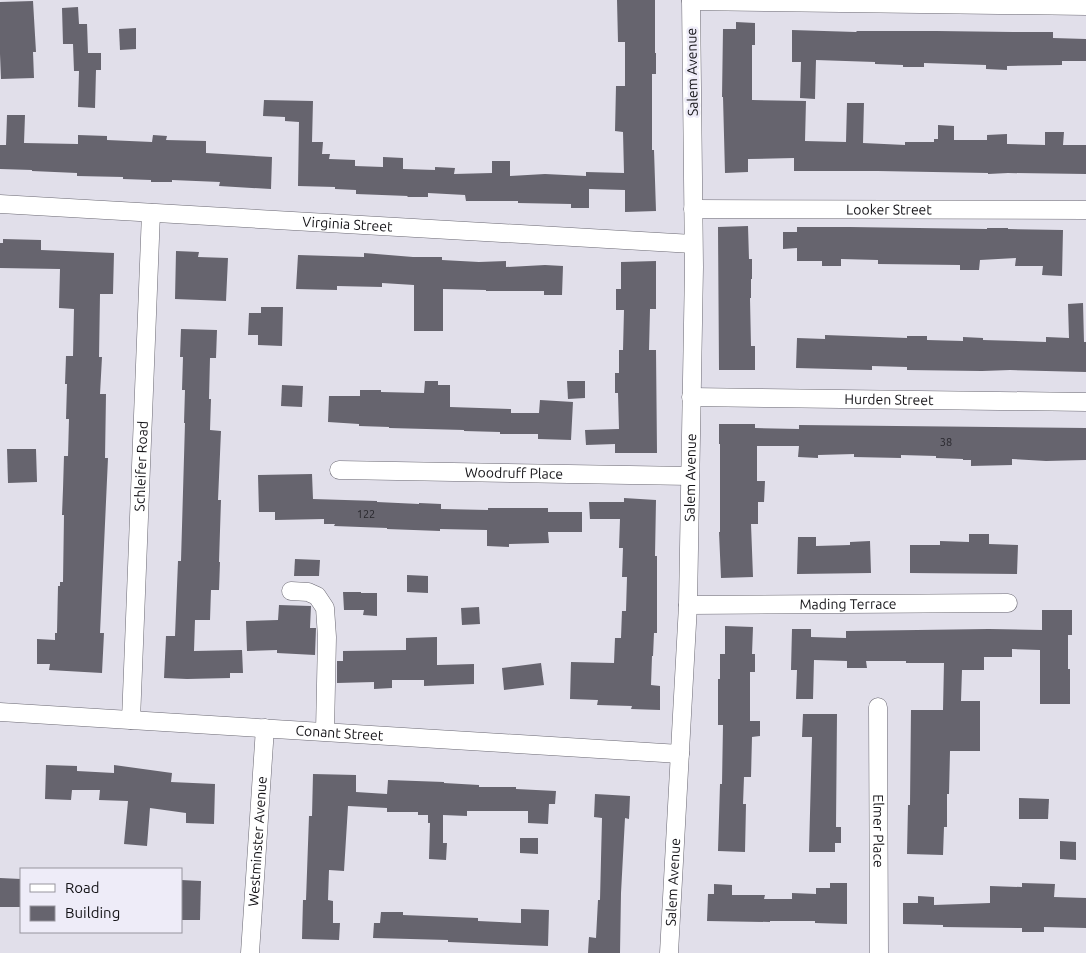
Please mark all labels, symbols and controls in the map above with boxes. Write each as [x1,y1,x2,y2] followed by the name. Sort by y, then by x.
[683,28,701,116] street label: Salem Avenue
[846,201,932,218] street label: Looker Street
[302,213,394,235] street label: Virginia Street
[844,391,934,408] street label: Hurden Street
[131,421,151,512] street label: Schleifer Road
[681,433,699,522] street label: Salem Avenue
[940,436,952,448] house number: 38
[465,464,563,482] street label: Woodruff Place
[357,508,375,520] house number: 122
[799,596,897,612] street label: Mading Terrace
[295,722,384,744] street label: Conant Street
[245,776,270,907] street label: Westminster Avenue
[870,794,887,868] street label: Elmer Place
[662,837,683,927] street label: Salem Avenue
[20,868,182,933] legend
[65,879,100,896] text: Road
[65,904,120,921] text: Building

